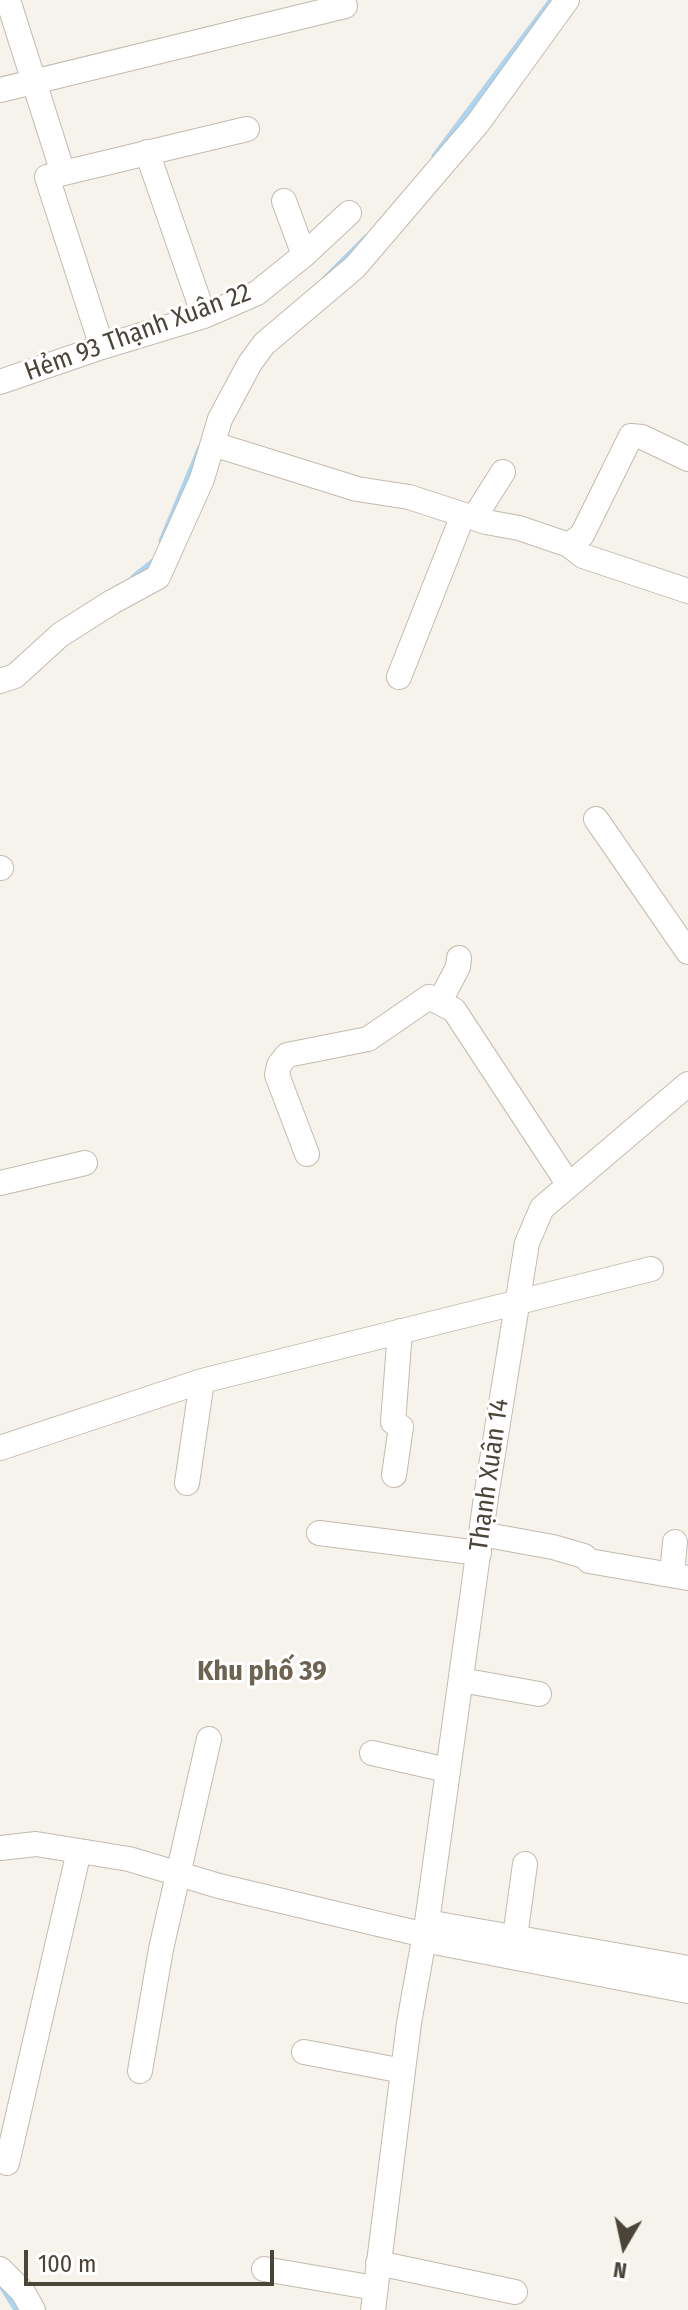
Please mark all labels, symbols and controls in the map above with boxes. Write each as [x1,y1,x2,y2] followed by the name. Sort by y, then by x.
[21,278,255,388] street label: Hẻm 93 Thạnh Xuân 22
[464,1397,516,1553] street label: Thạnh Xuân 14
[197,1655,327,1689] district label: Khu phố 39
[584,2206,664,2286] north arrow
[28,2234,278,2284] scale bar
[38,2250,96,2278] text: 100 m
[612,2256,629,2285] text: N

